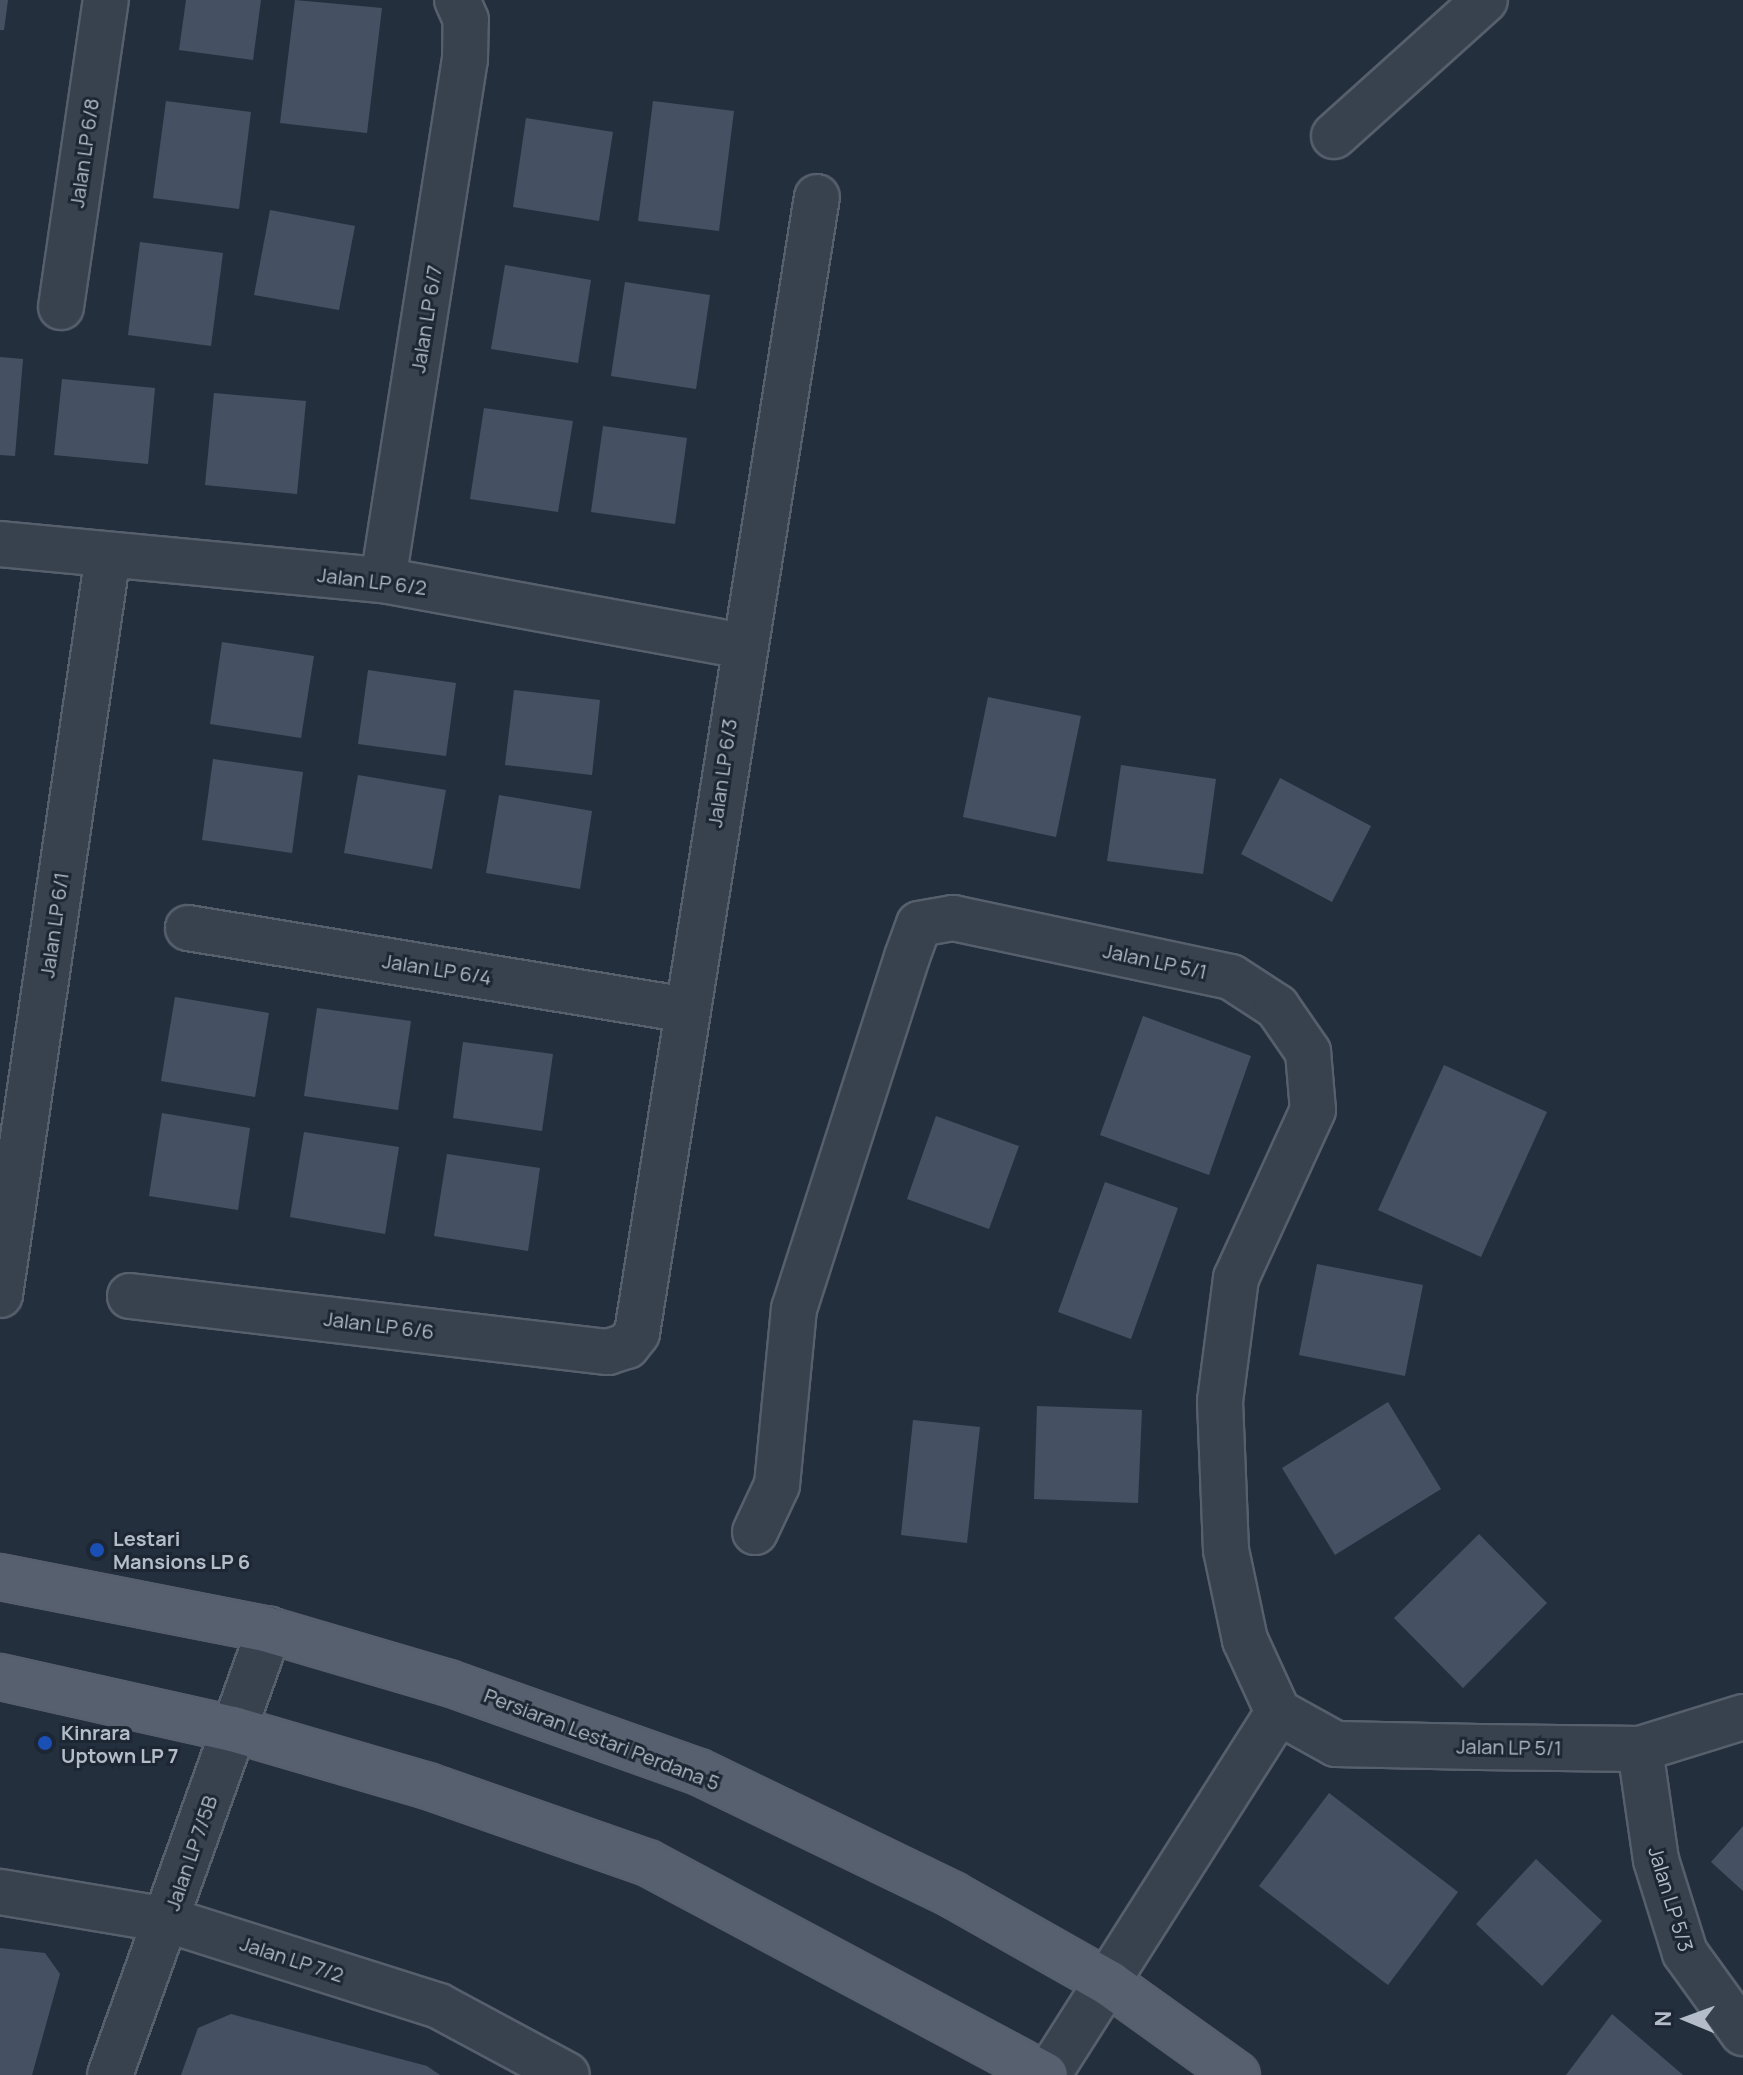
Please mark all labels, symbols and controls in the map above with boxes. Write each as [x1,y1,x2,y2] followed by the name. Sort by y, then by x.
[64,97,104,209] street label: Jalan LP 6/8
[406,264,446,374] street label: Jalan LP 6/7
[316,562,428,600] street label: Jalan LP 6/2
[702,717,742,829] street label: Jalan LP 6/3
[35,871,73,979] street label: Jalan LP 6/1
[1101,938,1209,984] street label: Jalan LP 5/1
[381,949,493,989] street label: Jalan LP 6/4
[323,1306,435,1344] street label: Jalan LP 6/6
[113,1526,250,1573] place label: Lestari Mansions LP 6
[88,1541,106,1559] marker: Lestari Mansions LP 6
[481,1683,723,1795] street label: Persiaran Lestari Perdana 5
[61,1720,178,1767] place label: Kinrara Uptown LP 7
[36,1734,54,1752] marker: Kinrara Uptown LP 7
[1456,1734,1562,1760] street label: Jalan LP 5/1
[160,1792,222,1914] street label: Jalan LP 7/5B
[1644,1844,1698,1954] street label: Jalan LP 5/3
[237,1931,347,1987] street label: Jalan LP 7/2
[1647,1979,1727,2059] north arrow
[1648,2010,1678,2027] text: N

